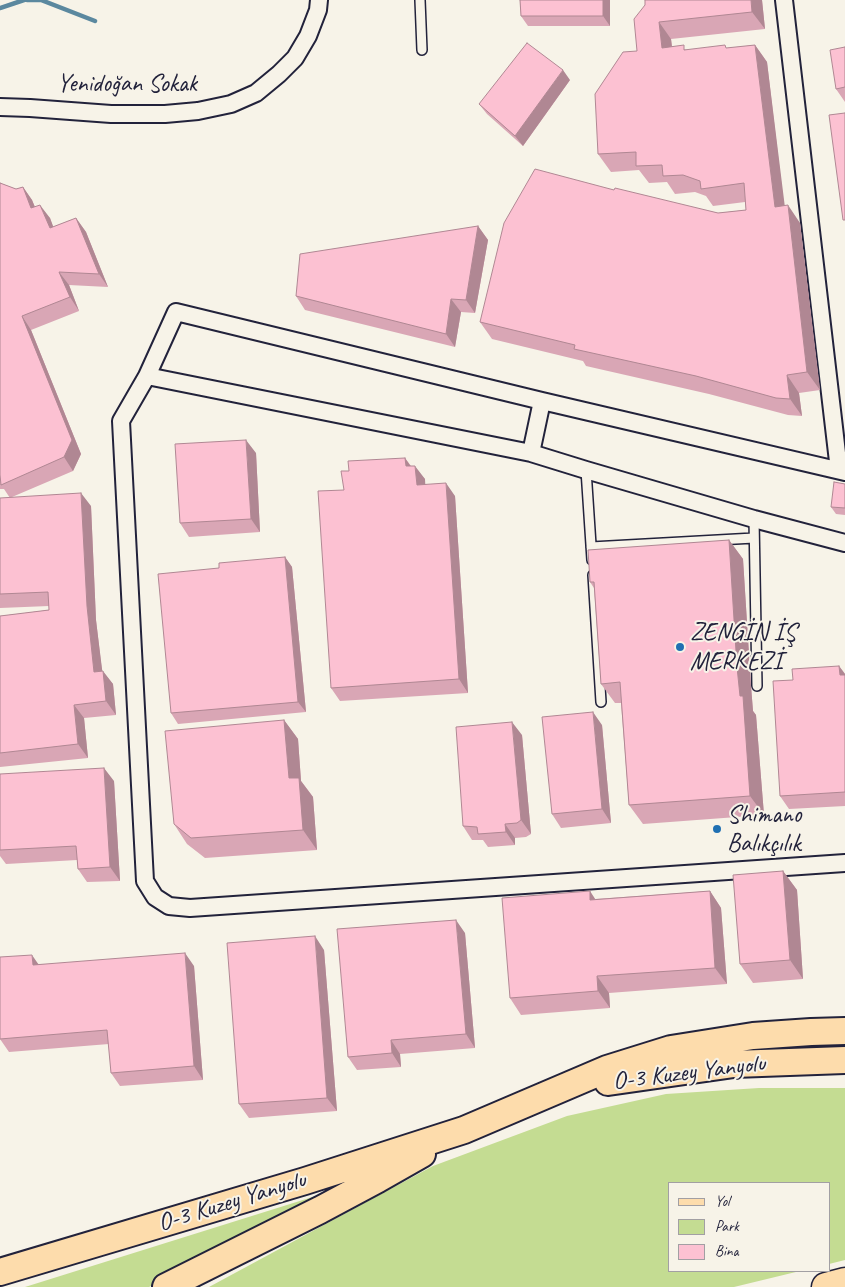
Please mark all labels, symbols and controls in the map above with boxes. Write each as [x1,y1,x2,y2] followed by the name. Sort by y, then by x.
[57,69,197,99] street label: Yenidoğan Sokak
[690,618,796,677] place label: ZENGİN İŞ MERKEZİ
[674,641,686,653] marker: ZENGİN İŞ MERKEZİ
[727,800,801,859] place label: Shimano Balıkçılık
[711,823,723,835] marker: Shimano Balıkçılık
[611,1049,767,1097] street label: O-3 Kuzey Yanyolu
[154,1165,310,1239] street label: O-3 Kuzey Yanyolu
[668,1182,830,1272] legend
[715,1192,730,1211] text: Yol
[715,1217,739,1236] text: Park
[715,1242,739,1261] text: Bina

